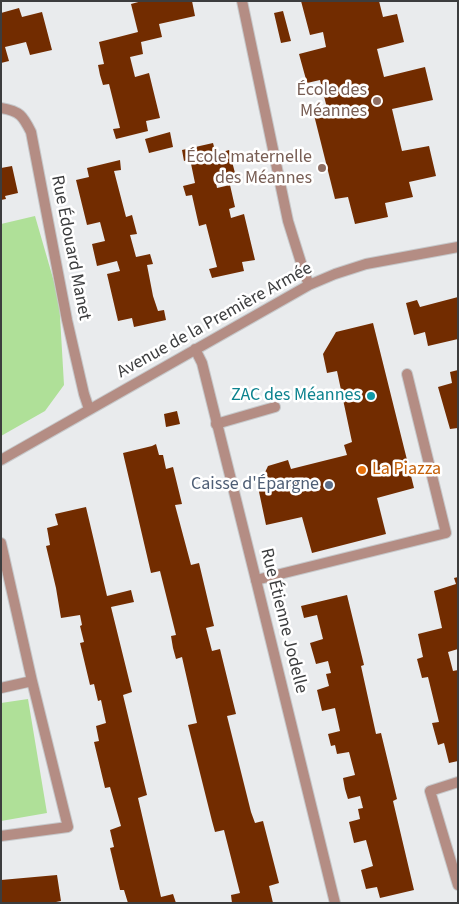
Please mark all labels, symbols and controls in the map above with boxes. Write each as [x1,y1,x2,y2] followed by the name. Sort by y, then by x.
[297,80,367,122] place label: École des Méannes
[371,95,383,107] marker: École des Méannes
[186,147,312,190] place label: École maternelle des Méannes
[316,162,328,174] marker: École maternelle des Méannes
[45,174,95,322] street label: Rue Édouard Manet
[114,258,316,384] street label: Avenue de la Première Armée
[231,385,361,407] place label: ZAC des Méannes
[365,390,377,402] marker: ZAC des Méannes
[372,459,441,481] place label: La Piazza
[356,464,368,476] marker: La Piazza
[191,474,319,496] place label: Caisse d'Épargne
[323,479,335,491] marker: Caisse d'Épargne
[255,546,311,696] street label: Rue Étienne Jodelle

